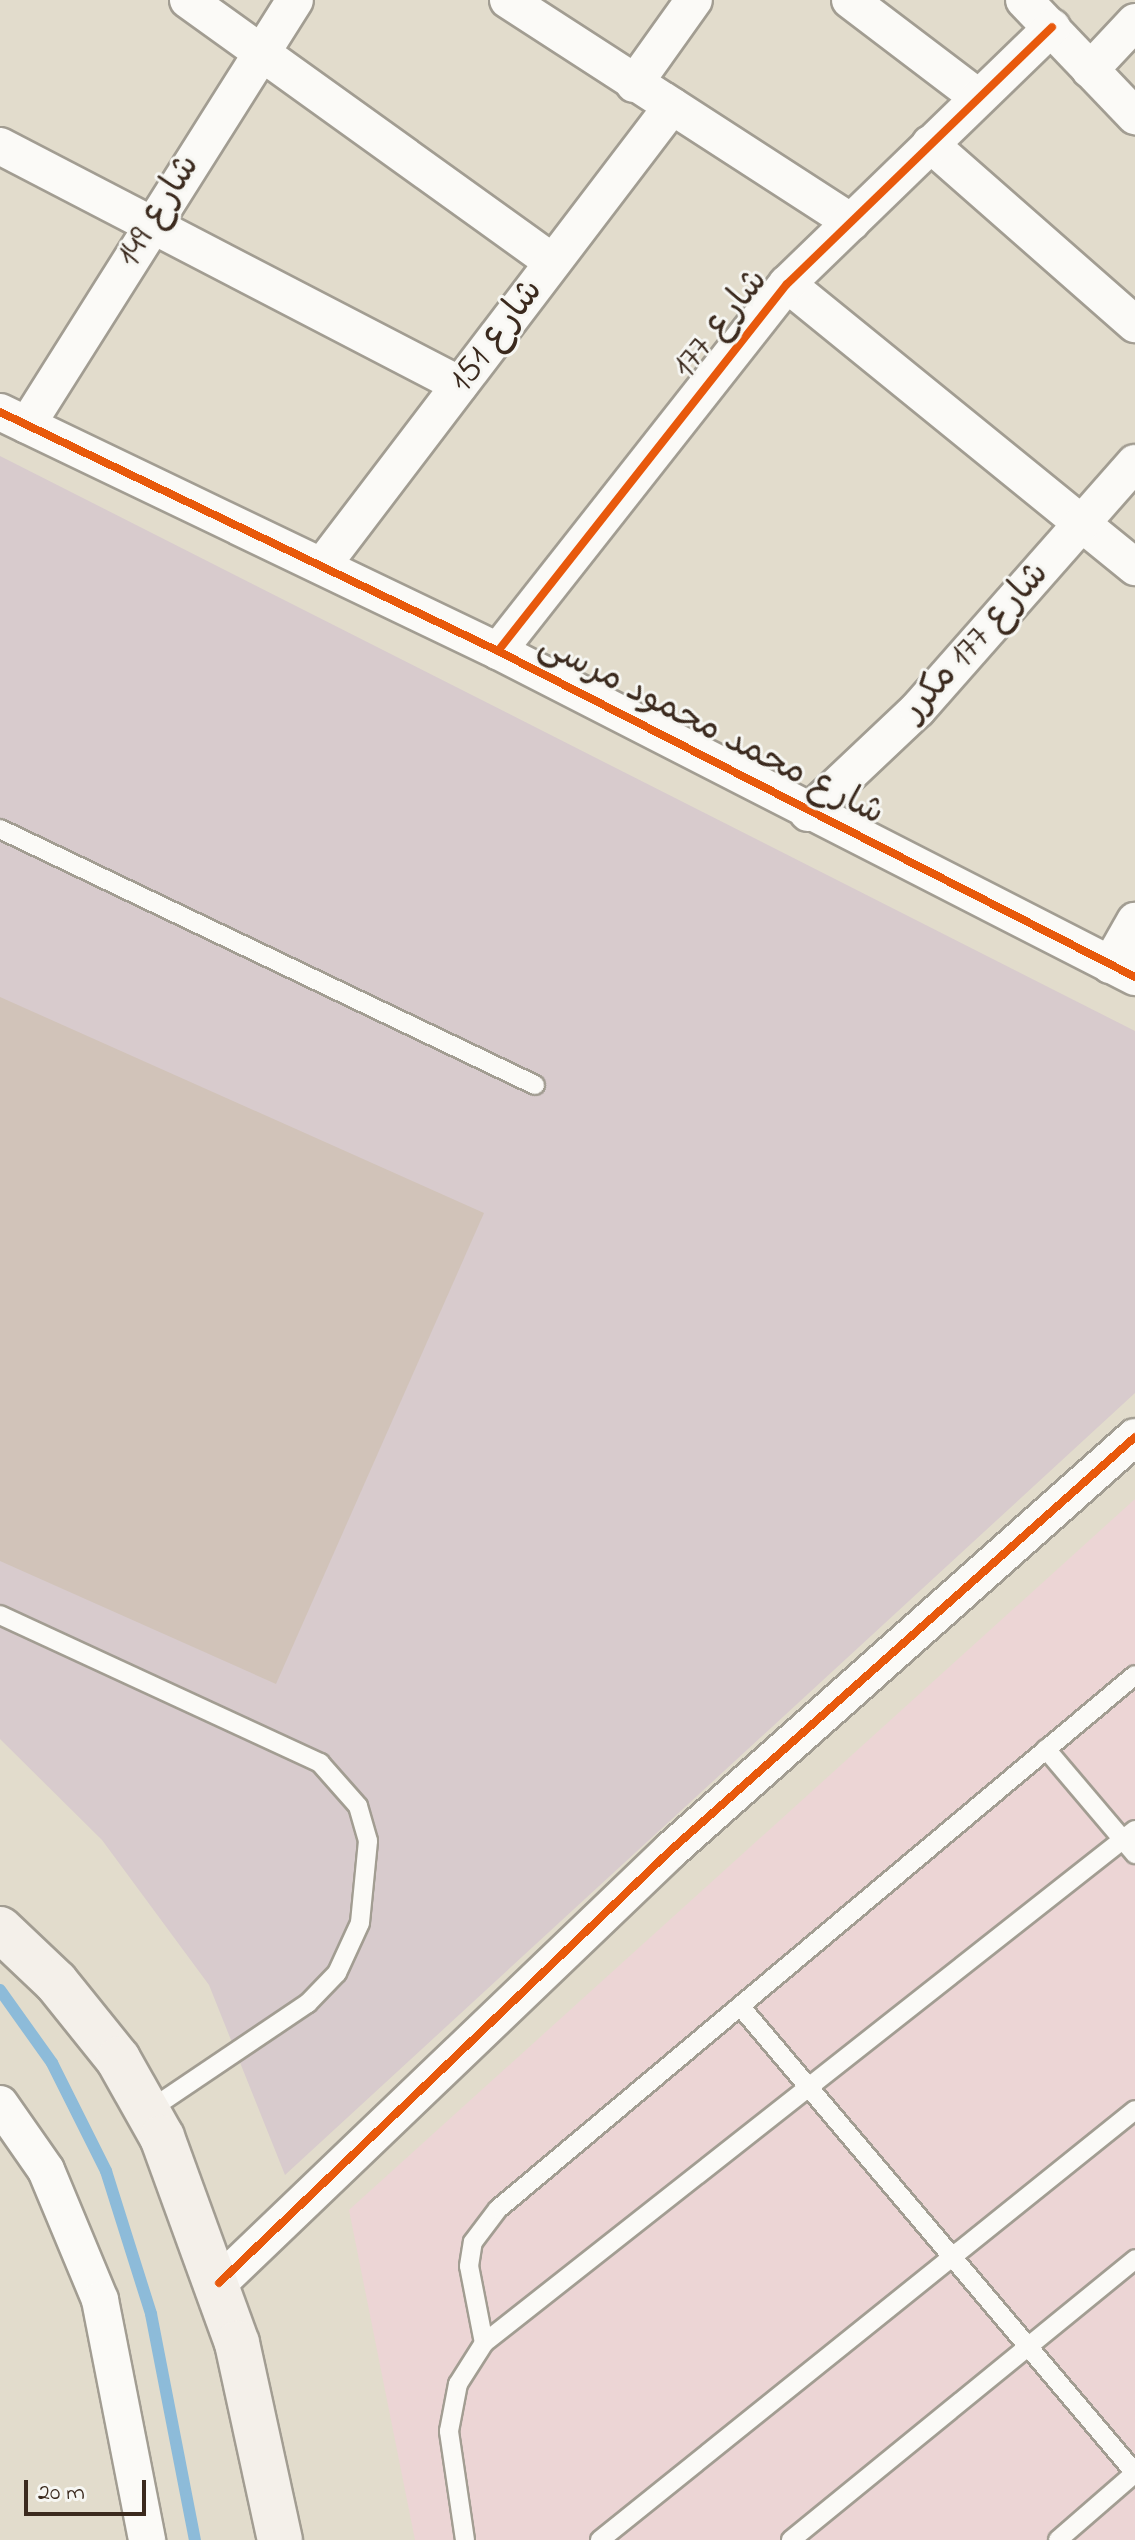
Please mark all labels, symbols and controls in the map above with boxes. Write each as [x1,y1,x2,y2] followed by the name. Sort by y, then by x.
[108,147,210,275] street label: شارع 149
[664,261,778,387] street label: شارع 177
[441,271,553,401] street label: شارع 151
[893,553,1059,731] street label: شارع 177 مكرر
[531,624,891,836] street label: شارع محمد محمود مرسى
[28,2464,150,2514] scale bar
[38,2476,85,2511] text: 20 m

